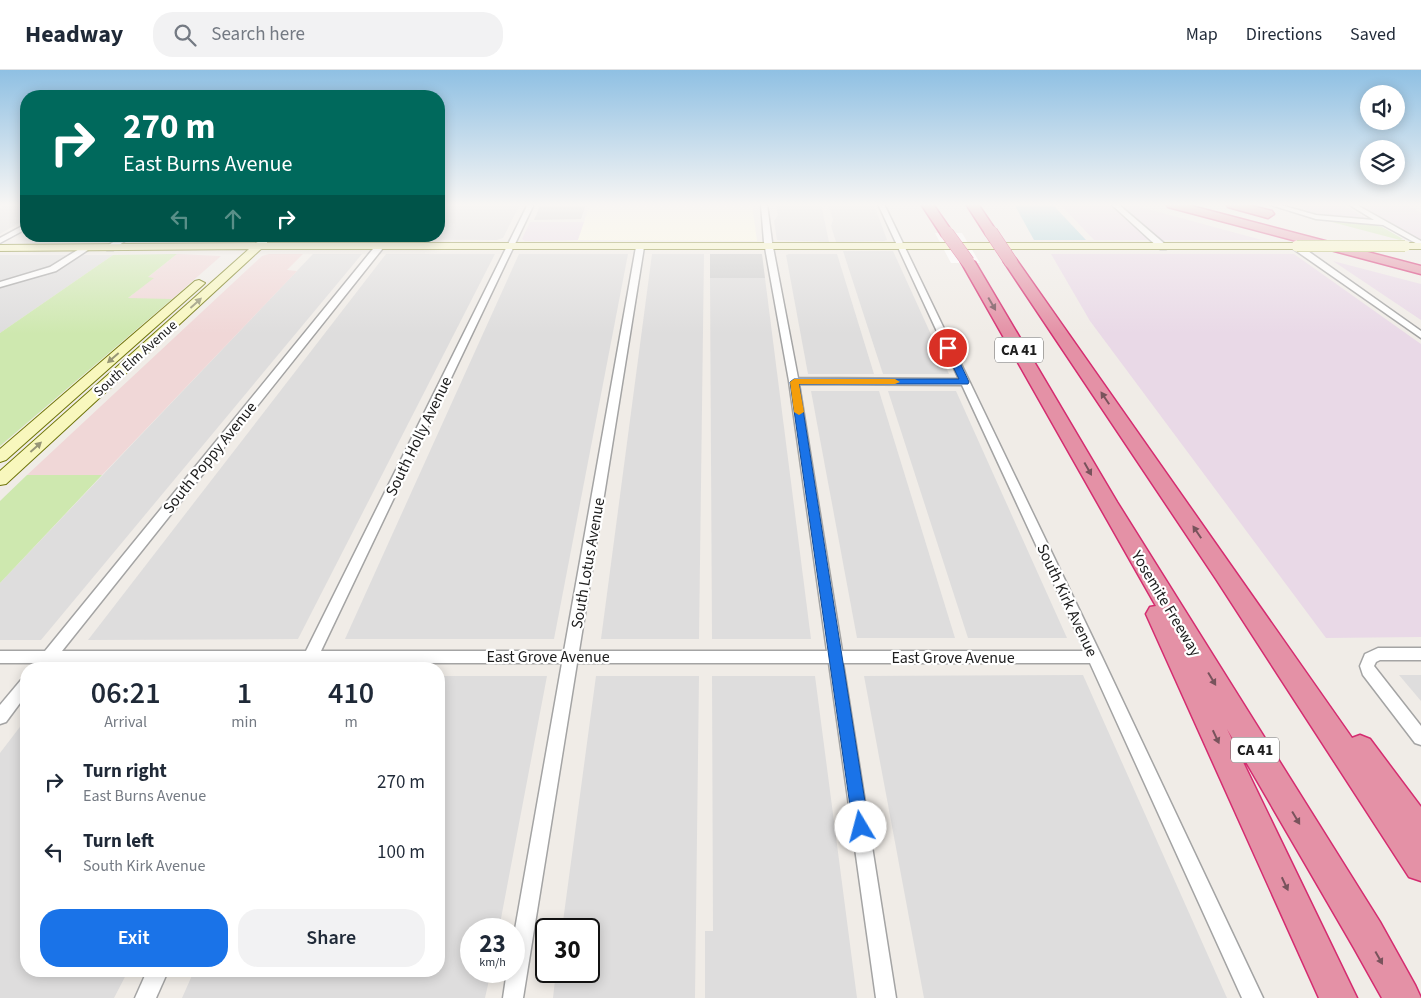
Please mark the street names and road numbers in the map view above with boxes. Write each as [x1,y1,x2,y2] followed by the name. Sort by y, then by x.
[89,316,182,402] street label: South Elm Avenue
[995,338,1043,362] road number: CA 41
[380,373,457,500] street label: South Holly Avenue
[158,397,262,518] street label: South Poppy Avenue
[566,496,610,630] street label: South Lotus Avenue
[1031,540,1103,661] street label: South Kirk Avenue
[1125,546,1207,661] street label: Yosemite Freeway
[486,646,610,668] street label: East Grove Avenue
[891,647,1015,669] street label: East Grove Avenue
[1231,738,1279,762] road number: CA 41

